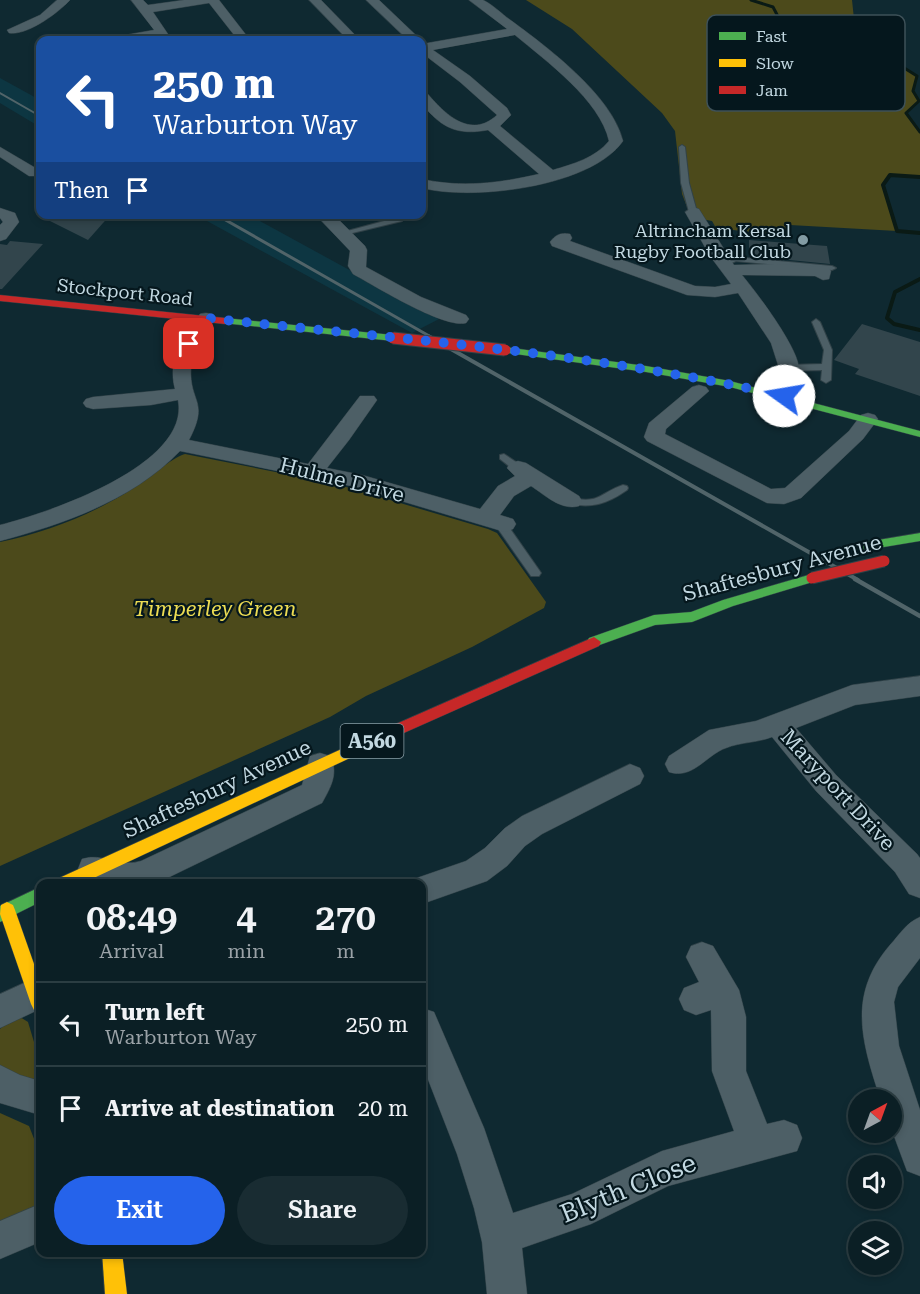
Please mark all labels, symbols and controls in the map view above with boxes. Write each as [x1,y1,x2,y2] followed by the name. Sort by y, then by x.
[707,15,905,111] legend
[756,27,787,46] text: Fast
[756,54,794,73] text: Slow
[153,59,275,108] text: 250 m
[54,60,132,138] icon: left
[756,81,788,100] text: Jam
[153,109,358,141] text: Warburton Way
[121,174,154,207] icon: arrive
[54,178,109,203] text: Then
[614,220,791,262] place label: Altrincham Kersal Rugby Football Club
[796,233,810,247] marker: Altrincham Kersal Rugby Football Club
[56,274,194,310] street label: Stockport Road
[163,318,214,369] pin
[172,327,205,360] icon: arrive
[752,364,816,428] position arrow
[277,453,407,507] street label: Hulme Drive
[680,530,884,606] street label: Shaftesbury Avenue
[134,597,296,621] park label: Timperley Green
[340,724,404,758] road number: A560
[776,725,900,855] street label: Maryport Drive
[119,735,315,843] street label: Shaftesbury Avenue
[86,897,177,939] text: 08:49
[236,897,256,939] text: 4
[315,897,376,939] text: 270
[99,939,164,963] text: Arrival
[228,939,265,963] text: min
[336,939,355,963] text: m
[105,1000,205,1025] text: Turn left
[54,1008,87,1041] icon: left
[345,1012,408,1037] text: 250 m
[105,1025,257,1049] text: Warburton Way
[848,1089,902,1143] north arrow
[848,1089,902,1275] map controls
[54,1092,87,1125] icon: arrive
[105,1096,334,1121] text: Arrive at destination
[358,1096,408,1121] text: 20 m
[556,1147,700,1229] street label: Blyth Close
[848,1155,902,1209] button: sound
[54,1176,225,1245] button: Exit
[237,1176,408,1245] button: Share
[848,1221,902,1275] button: layers

